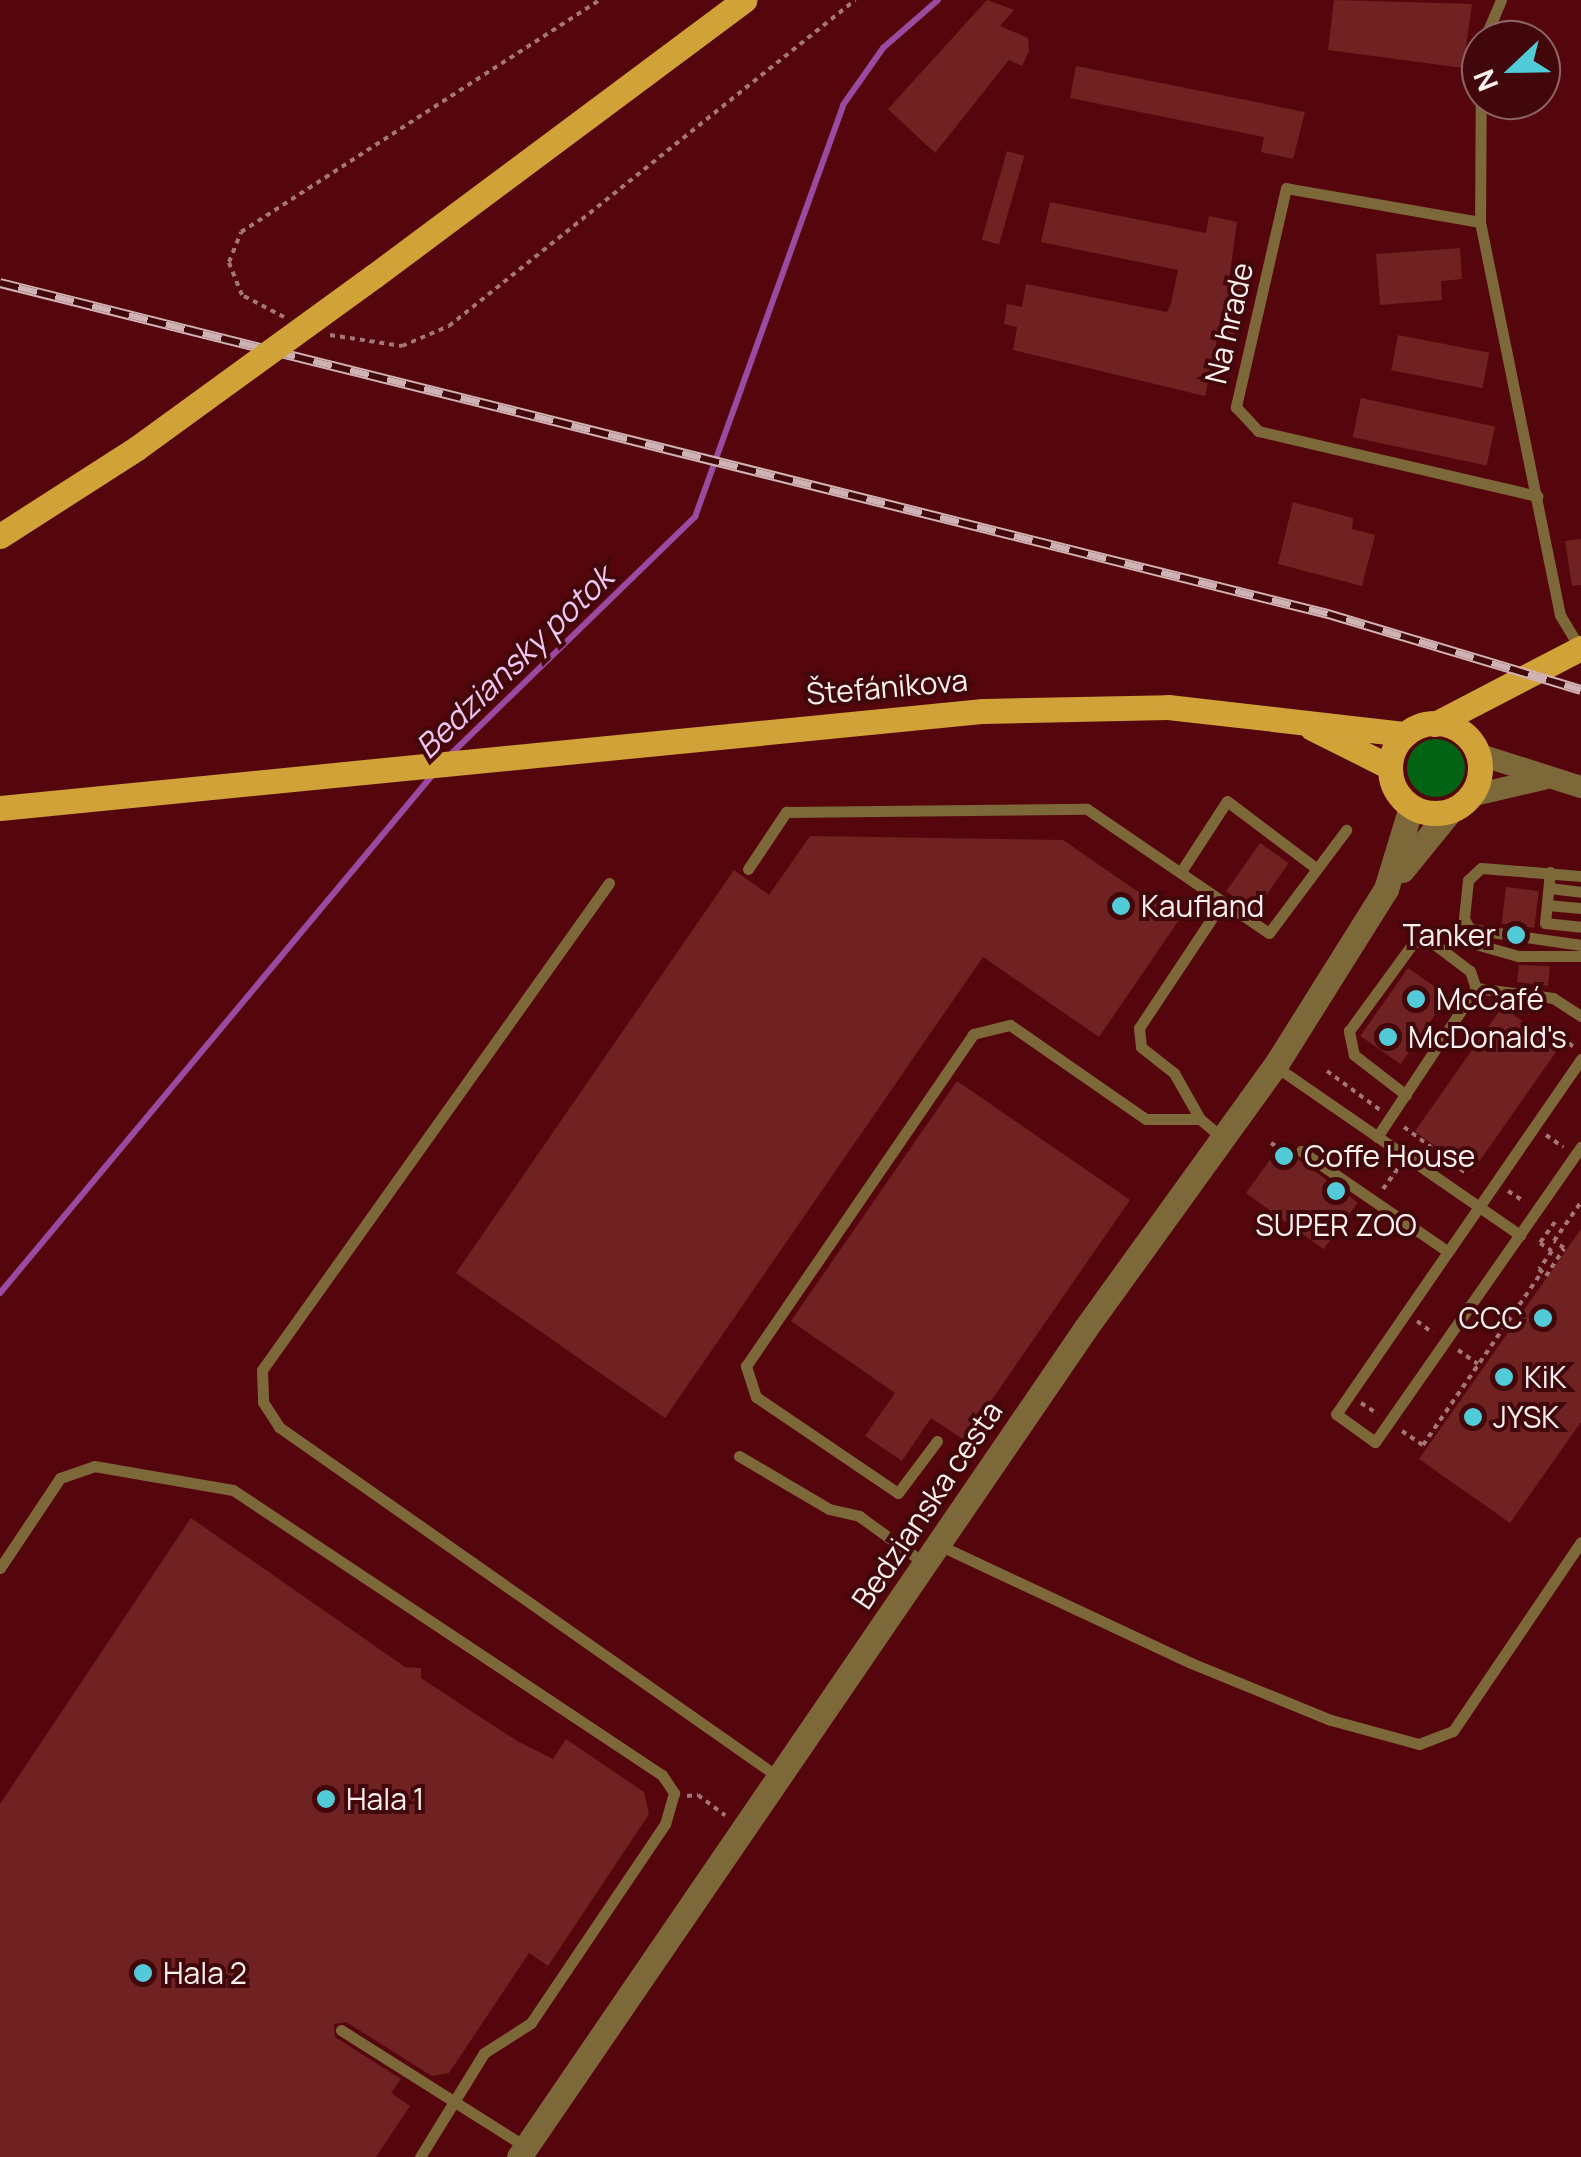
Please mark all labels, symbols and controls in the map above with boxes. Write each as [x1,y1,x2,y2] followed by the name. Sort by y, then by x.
[1461,20,1561,120] north arrow
[1464,64,1506,97] text: N
[1198,259,1260,387] street label: Na hrade
[407,558,621,766] water label: Bedziansky potok
[805,662,969,712] street label: Štefánikova
[1141,888,1264,924] place label: Kaufland
[1110,895,1132,917] marker: Kaufland
[1403,917,1496,953] place label: Tanker
[1505,924,1527,946] marker: Tanker
[1436,981,1544,1017] place label: McCafé
[1405,988,1427,1010] marker: McCafé
[1408,1019,1567,1055] place label: McDonald's
[1377,1026,1399,1048] marker: McDonald's
[1304,1138,1475,1174] place label: Coffe House
[1273,1145,1295,1167] marker: Coffe House
[1325,1180,1347,1202] marker: SUPER ZOO
[1255,1207,1417,1243] place label: SUPER ZOO
[1459,1300,1523,1336] place label: CCC
[1532,1307,1554,1329] marker: CCC
[1524,1359,1567,1395] place label: KiK
[1493,1366,1515,1388] marker: KiK
[844,1394,1010,1616] street label: Bedzianska cesta
[1493,1399,1559,1435] place label: JYSK
[1462,1406,1484,1428] marker: JYSK
[346,1781,425,1817] place label: Hala 1
[315,1788,337,1810] marker: Hala 1
[163,1955,247,1991] place label: Hala 2
[132,1962,154,1984] marker: Hala 2

